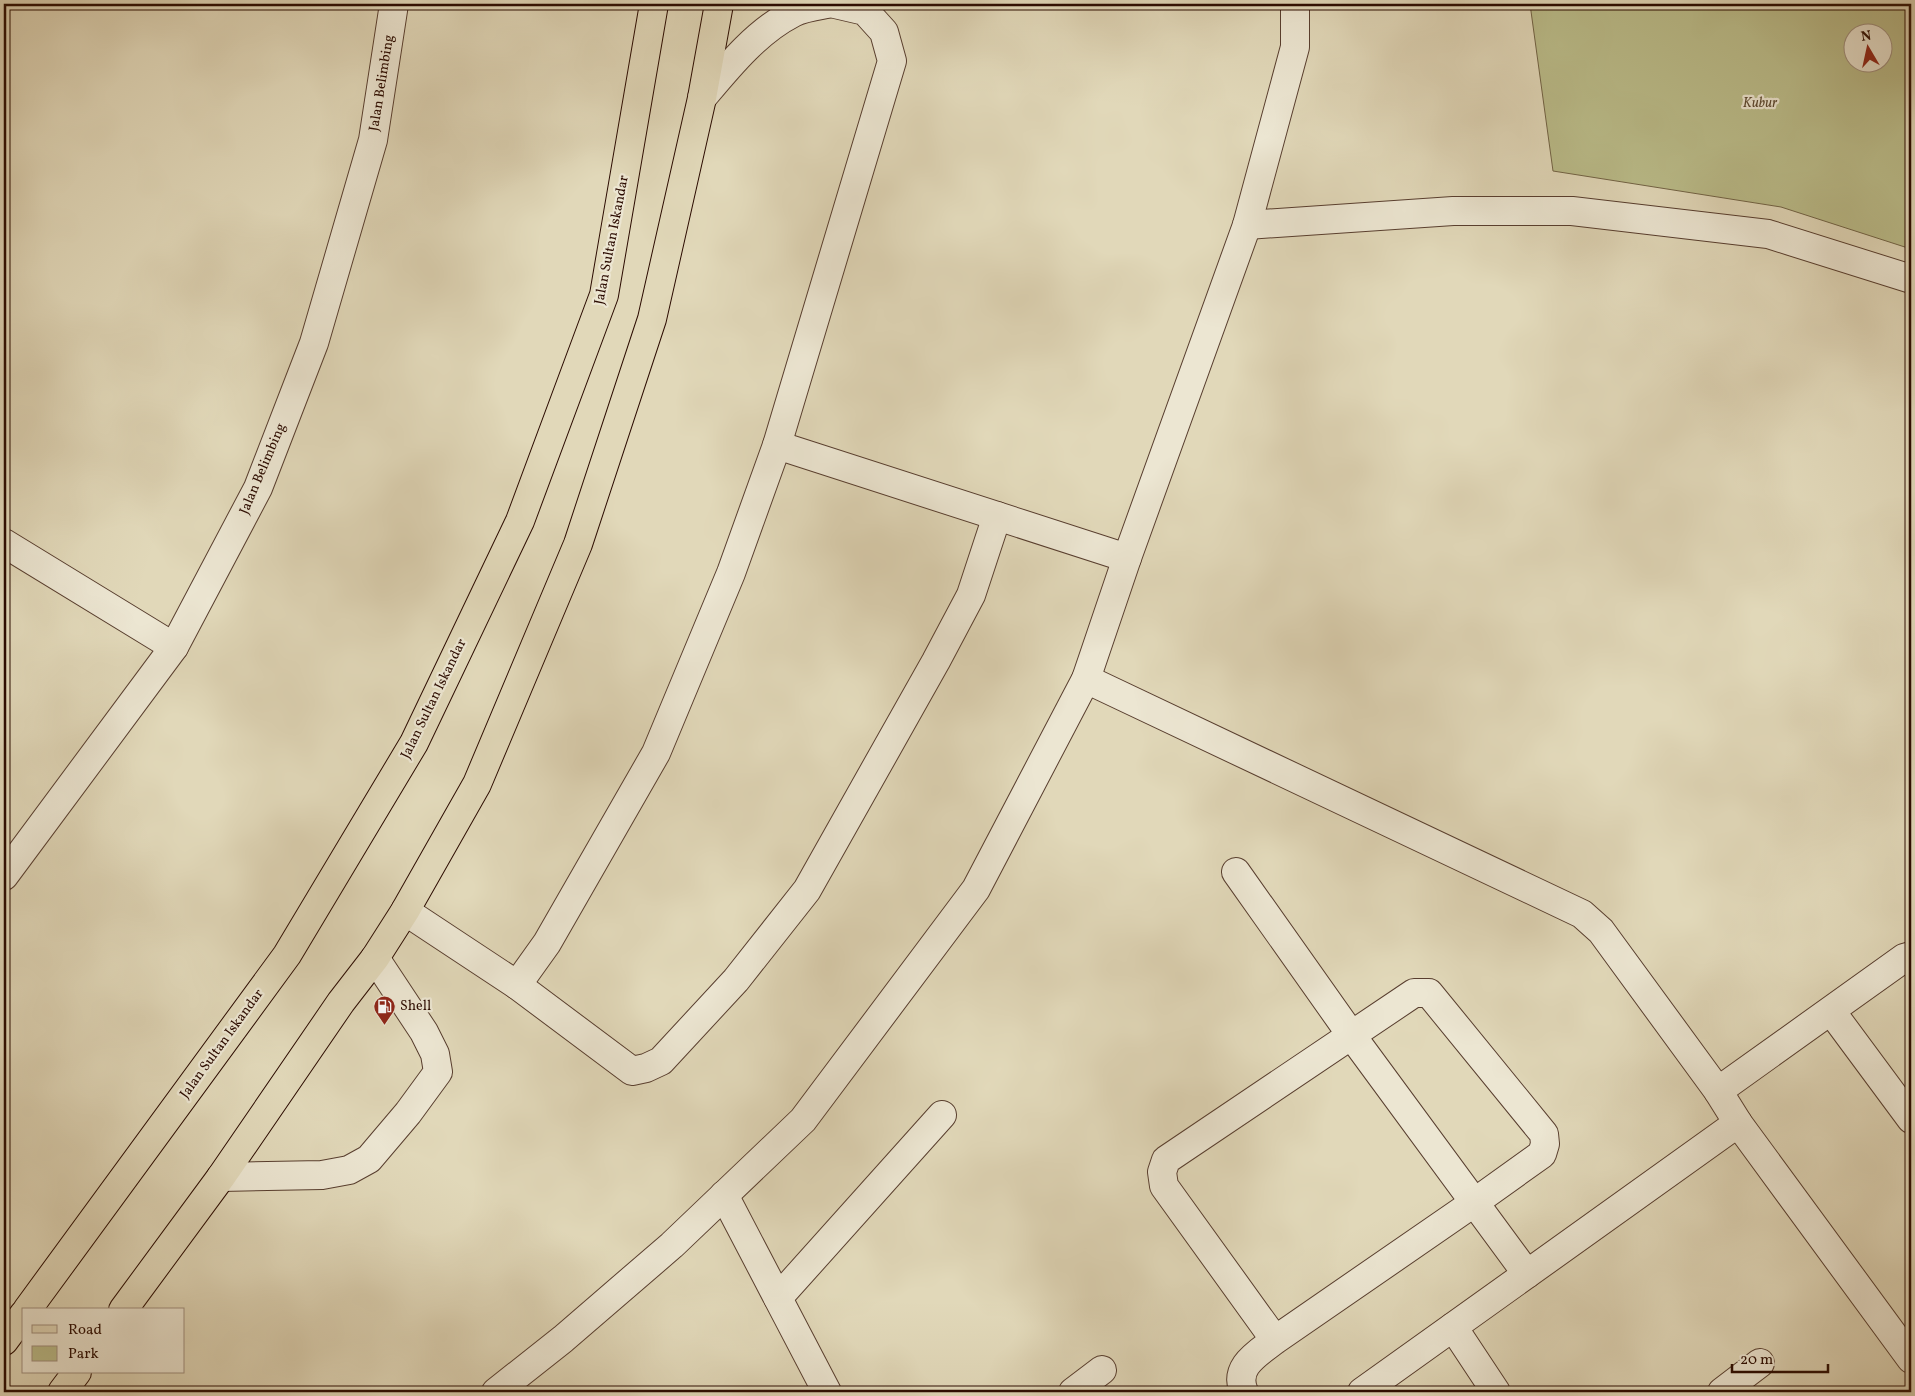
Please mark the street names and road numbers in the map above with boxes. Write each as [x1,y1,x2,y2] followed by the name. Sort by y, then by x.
[365,33,399,133] street label: Jalan Belimbing
[590,174,634,306] street label: Jalan Sultan Iskandar
[235,420,291,518] street label: Jalan Belimbing
[397,636,471,762] street label: Jalan Sultan Iskandar
[176,985,268,1103] street label: Jalan Sultan Iskandar

